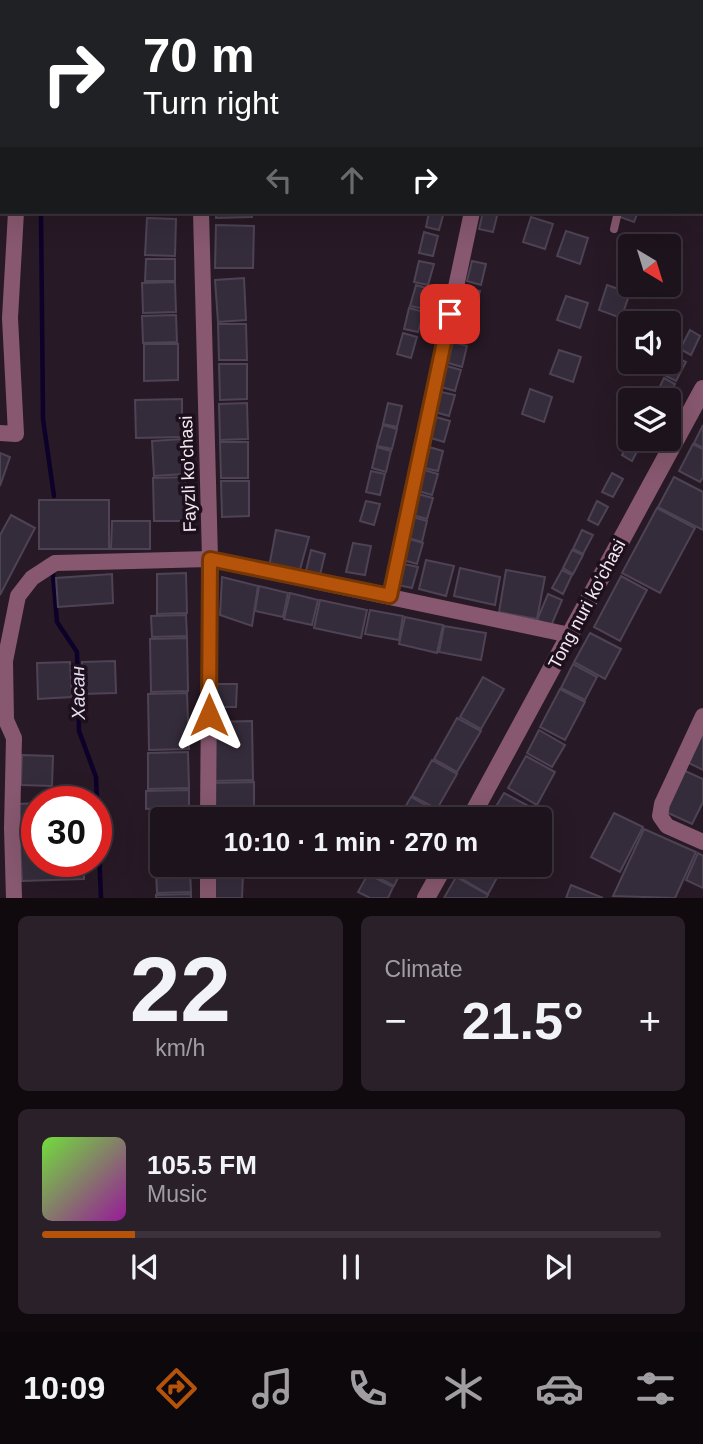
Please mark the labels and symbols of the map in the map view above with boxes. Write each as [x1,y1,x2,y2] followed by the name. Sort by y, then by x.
[618,234,681,298] north arrow
[420,284,480,344] pin
[176,415,200,533] street label: Fayzli ko'chasi
[544,536,630,672] street label: Tong nuri ko'chasi
[67,665,89,721] water label: Хасан
[172,678,246,752] position arrow
[21,786,112,877] speed limit sign: 30

